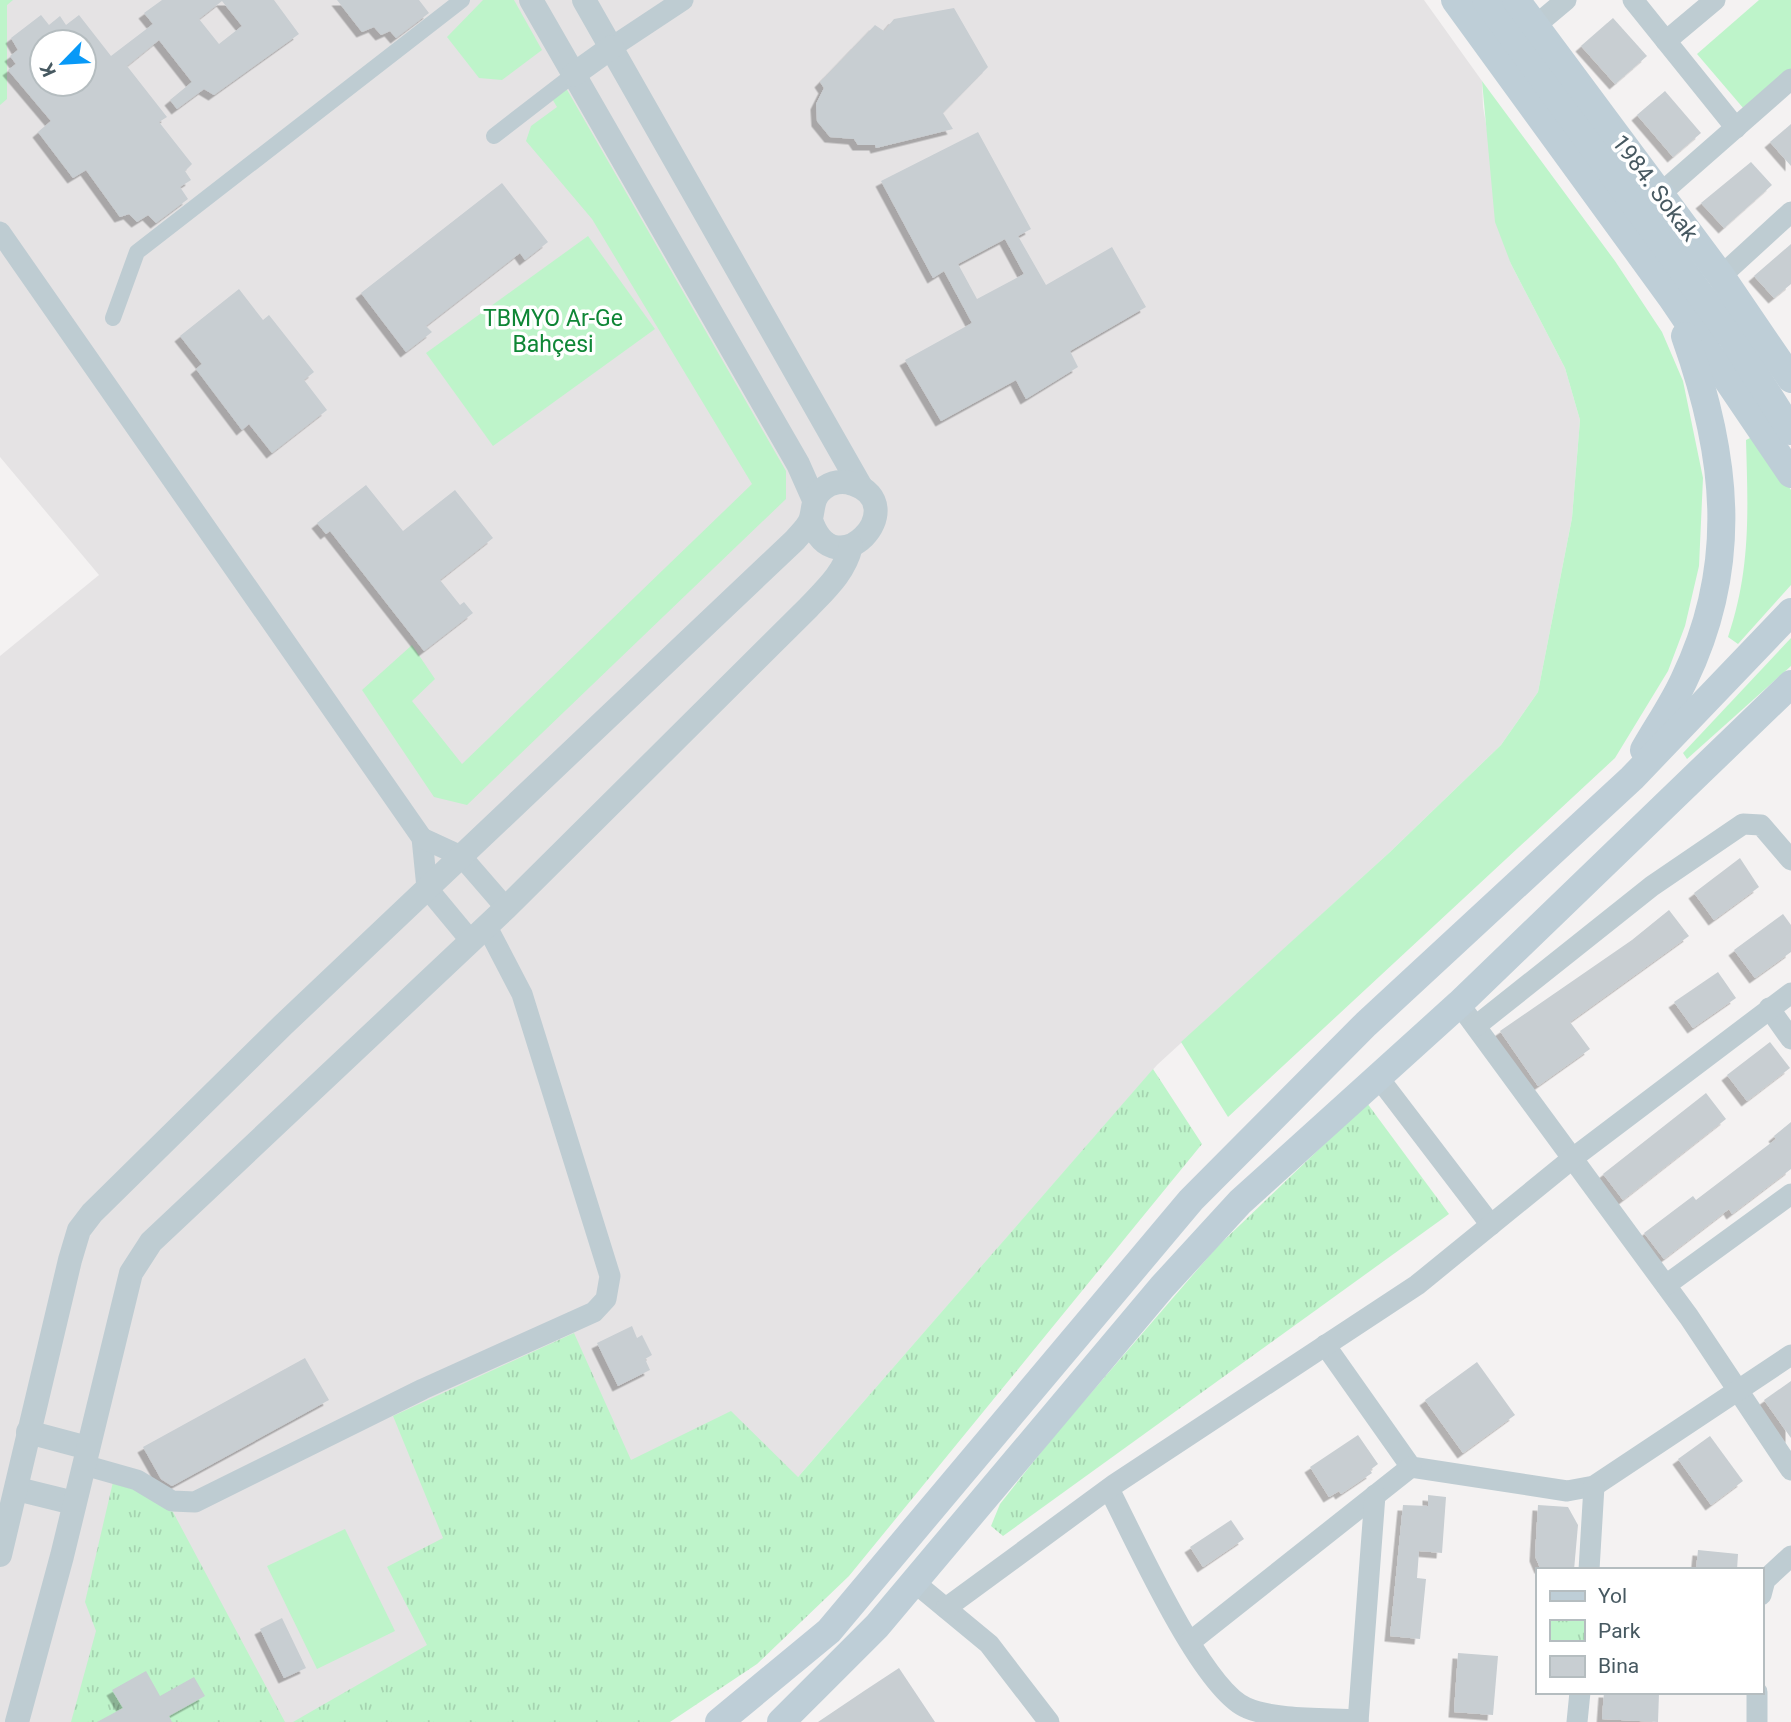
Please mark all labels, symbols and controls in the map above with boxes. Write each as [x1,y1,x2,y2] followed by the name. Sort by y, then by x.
[28,28,98,98] north arrow
[35,59,61,80] text: K
[1606,130,1704,247] street label: 1984. Sokak
[483,305,623,358] park label: TBMYO Ar-Ge Bahçesi
[1536,1568,1763,1694] legend
[1598,1584,1627,1608] text: Yol
[1598,1619,1641,1643] text: Park
[1598,1654,1639,1678] text: Bina

